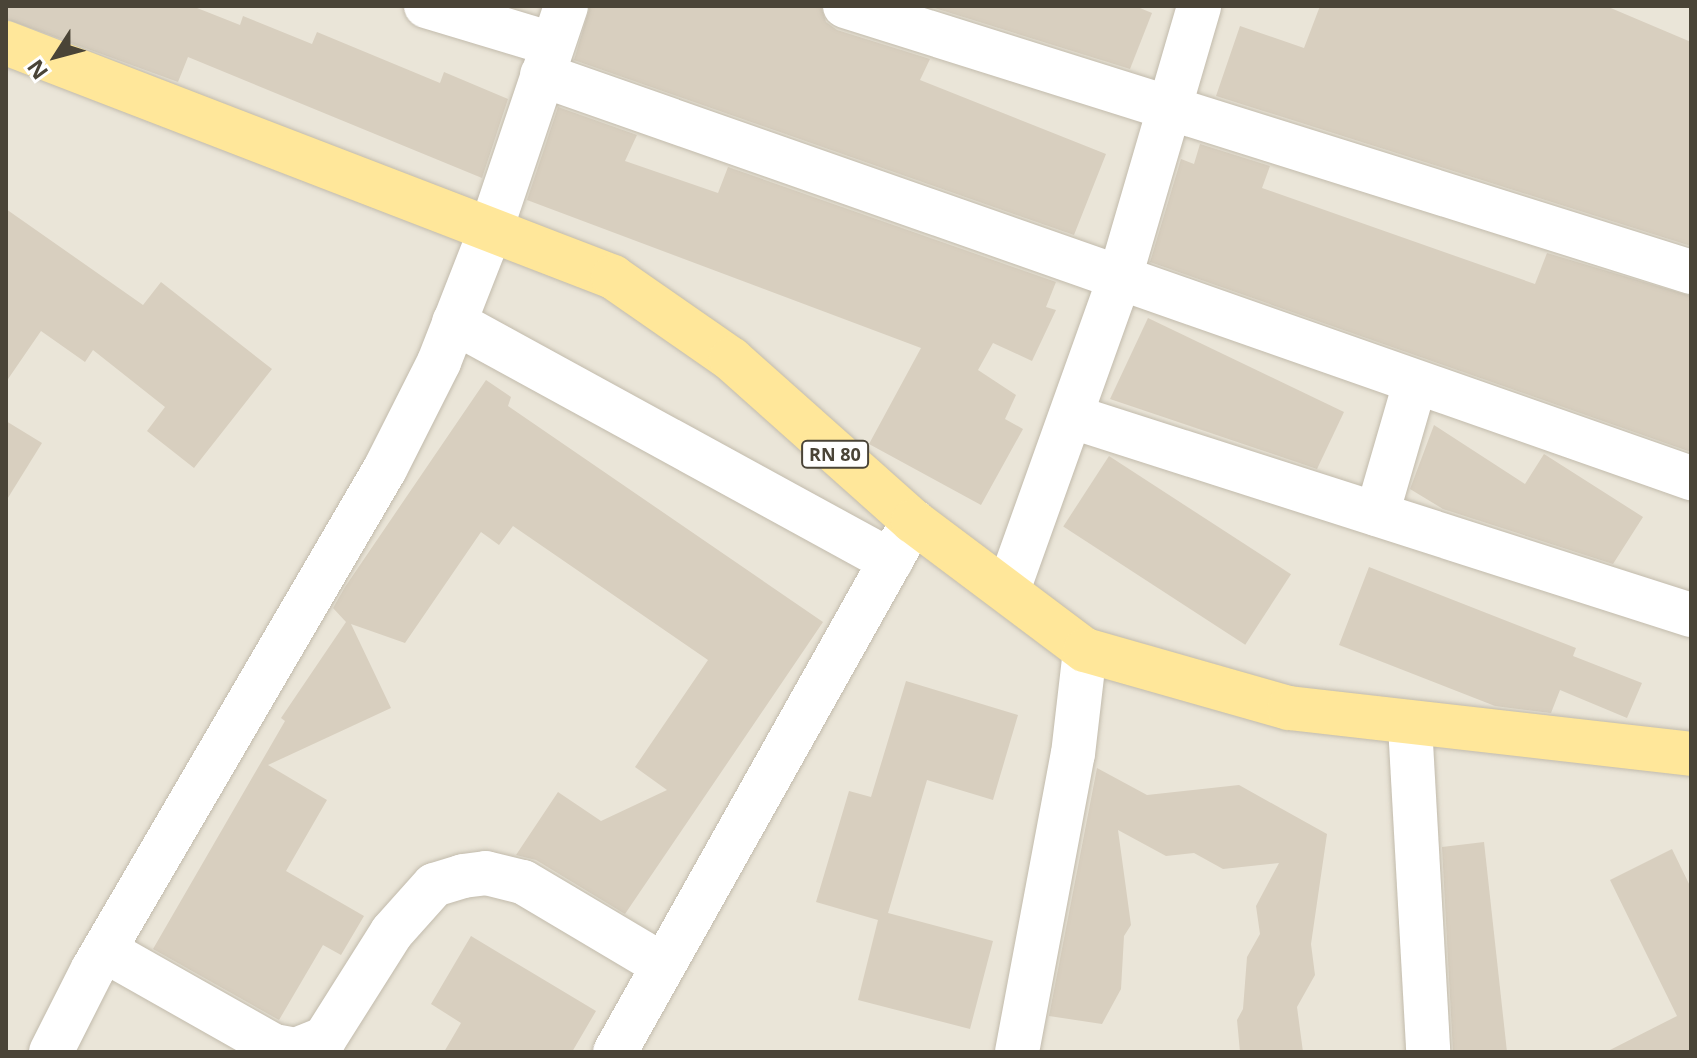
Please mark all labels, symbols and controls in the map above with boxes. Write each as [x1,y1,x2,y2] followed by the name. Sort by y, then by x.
[16,16,96,96] north arrow
[19,54,54,86] text: N
[801,440,869,468] road number: RN 80

